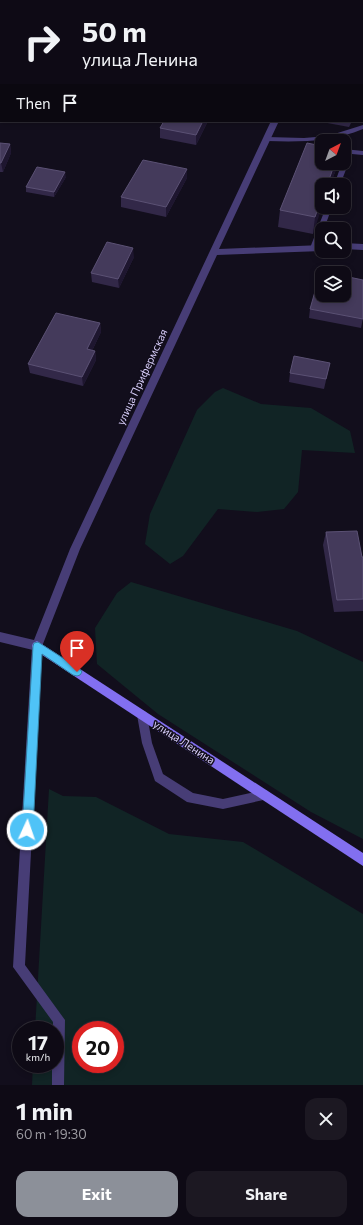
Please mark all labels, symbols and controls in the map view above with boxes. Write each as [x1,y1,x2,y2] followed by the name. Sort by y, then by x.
[82,14,147,48] text: 50 m
[16,16,68,68] icon: right
[82,48,198,70] text: улица Ленина
[59,92,81,114] icon: arrive
[16,94,51,112] text: Then
[315,134,351,170] north arrow
[315,134,351,302] map controls
[315,178,351,214] button: sound
[315,222,351,258] button: search
[315,266,351,302] button: layers
[114,327,170,427] street label: улица Прифермская
[60,631,94,672] pin
[66,637,88,659] icon: arrive
[151,717,218,766] street label: улица Ленина
[6,809,48,851] position arrow
[72,1021,124,1073] speed limit sign: 20
[28,1030,48,1054] text: 17
[26,1051,50,1063] text: km/h
[16,1096,73,1125] text: 1 min
[305,1098,347,1140] button: close
[16,1126,87,1142] text: 60 m · 19:30
[16,1171,178,1217] button: Exit
[186,1171,347,1217] button: Share

